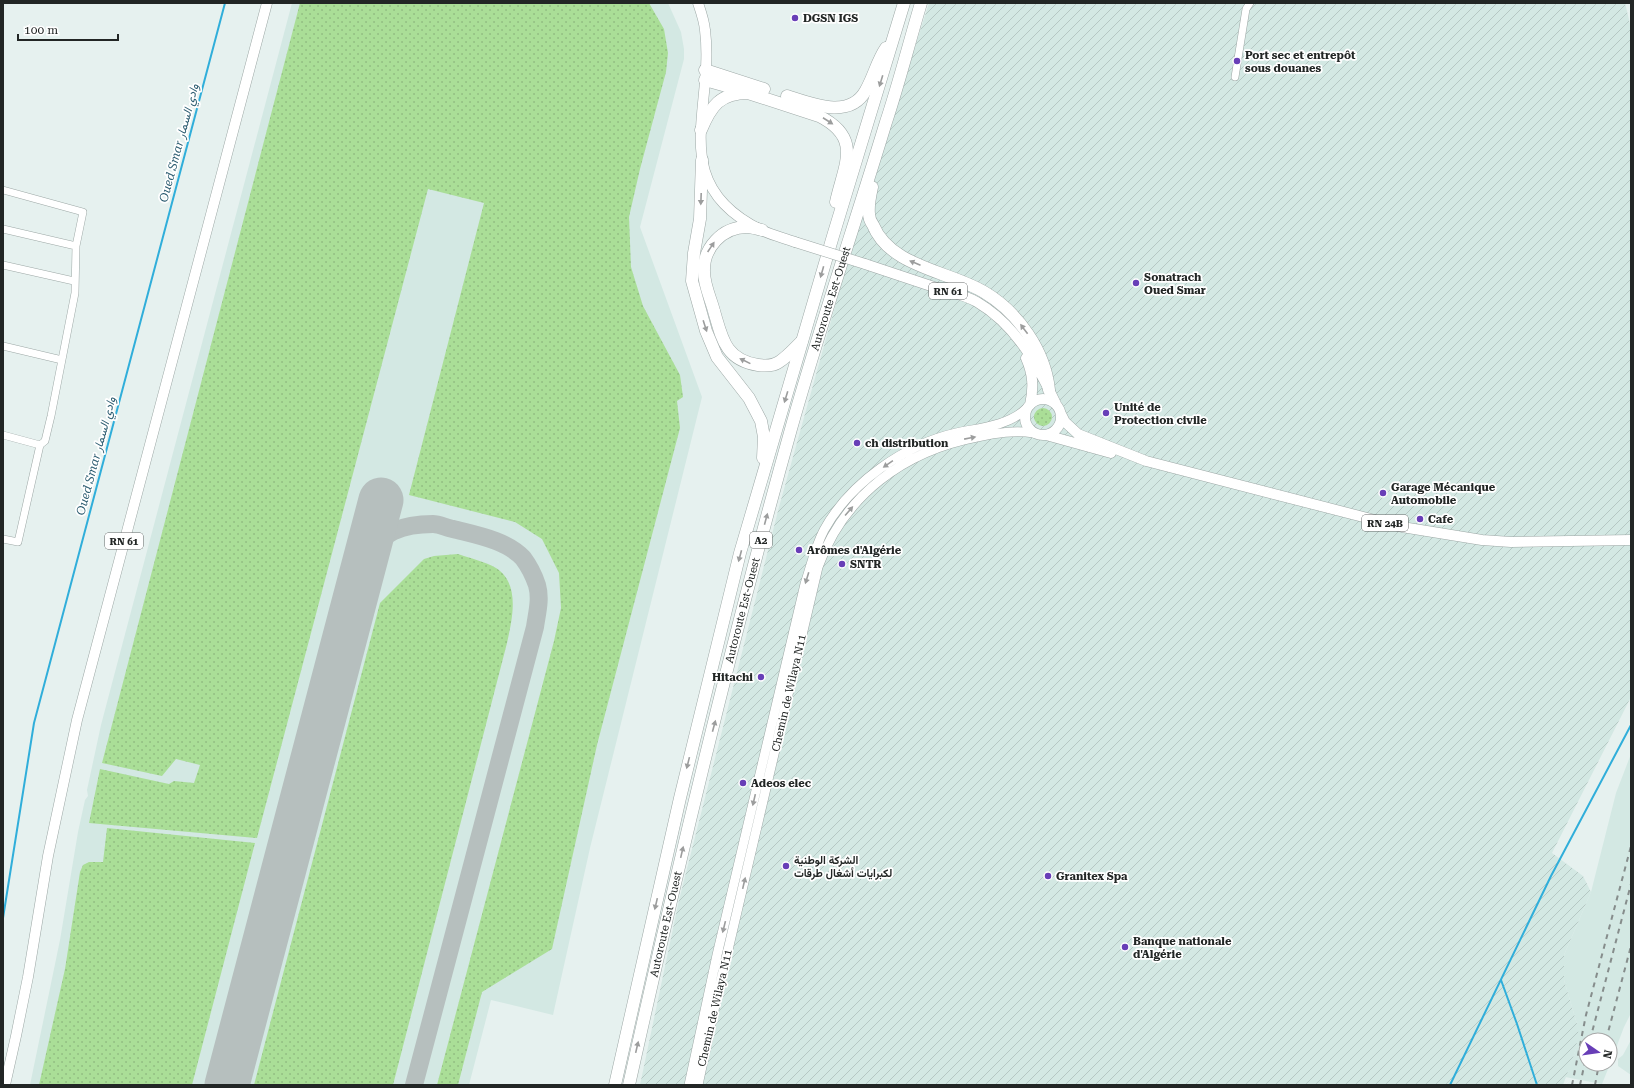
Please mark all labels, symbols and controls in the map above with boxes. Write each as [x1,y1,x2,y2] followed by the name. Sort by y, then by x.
[803,12,858,25] place label: DGSN IGS
[790,13,800,23] marker: DGSN IGS
[18,16,118,42] scale bar
[24,23,58,37] text: 100 m
[1245,49,1356,75] place label: Port sec et entrepôt sous douanes
[1232,56,1242,66] marker: Port sec et entrepôt sous douanes
[878,75,884,87] one-way arrow
[156,81,205,205] water label: Oued Smar وادي السمار
[823,117,833,125] one-way arrow
[698,193,705,205] one-way arrow
[707,241,715,252] one-way arrow
[808,245,853,352] street label: Autoroute Est-Ouest
[908,259,920,265] one-way arrow
[819,266,825,278] one-way arrow
[1144,271,1206,297] place label: Sonatrach Oued Smar
[1131,278,1141,288] marker: Sonatrach Oued Smar
[929,283,967,299] road number: RN 61
[702,321,708,333] one-way arrow
[1019,324,1028,335] one-way arrow
[740,358,751,364] one-way arrow
[783,391,789,403] one-way arrow
[73,394,122,518] water label: Oued Smar وادي السمار
[1114,401,1207,427] place label: Unité de Protection civile
[1101,408,1111,418] marker: Unité de Protection civile
[964,435,976,441] one-way arrow
[865,437,949,450] place label: ch distribution
[852,438,862,448] marker: ch distribution
[882,460,893,468] one-way arrow
[1391,481,1496,507] place label: Garage Mécanique Automobile
[1378,488,1388,498] marker: Garage Mécanique Automobile
[845,506,854,516] one-way arrow
[764,512,770,525] one-way arrow
[1428,513,1454,526] place label: Cafe
[1415,514,1425,524] marker: Cafe
[1362,515,1408,531] road number: RN 24B
[750,532,772,548] road number: A2
[105,533,143,549] road number: RN 61
[807,544,902,557] place label: Arômes d'Algérie
[794,545,804,555] marker: Arômes d'Algérie
[737,550,743,562] one-way arrow
[722,556,762,664] street label: Autoroute Est-Ouest
[850,558,882,571] place label: SNTR
[837,559,847,569] marker: SNTR
[804,573,810,585] one-way arrow
[769,633,809,753] street label: Chemin de Wilaya N11
[712,671,753,684] place label: Hitachi
[756,672,766,682] marker: Hitachi
[711,720,717,732] one-way arrow
[685,757,691,770] one-way arrow
[751,777,812,790] place label: Adeos elec
[738,778,748,788] marker: Adeos elec
[751,794,757,806] one-way arrow
[679,846,685,858] one-way arrow
[794,854,892,880] place label: الشركة الوطنية لكبرايات أشغال طرقات
[781,861,791,871] marker: الشركة الوطنية لكبرايات أشغال طرقات
[647,870,684,978] street label: Autoroute Est-Ouest
[1056,870,1128,883] place label: Granitex Spa
[1043,871,1053,881] marker: Granitex Spa
[741,877,747,889] one-way arrow
[652,897,658,910] one-way arrow
[721,920,727,933] one-way arrow
[1133,935,1232,961] place label: Banque nationale d'Algérie
[1120,942,1130,952] marker: Banque nationale d'Algérie
[695,948,735,1068] street label: Chemin de Wilaya N11
[1578,1032,1618,1072] north arrow
[635,1041,641,1053] one-way arrow
[1600,1049,1615,1060] text: N

